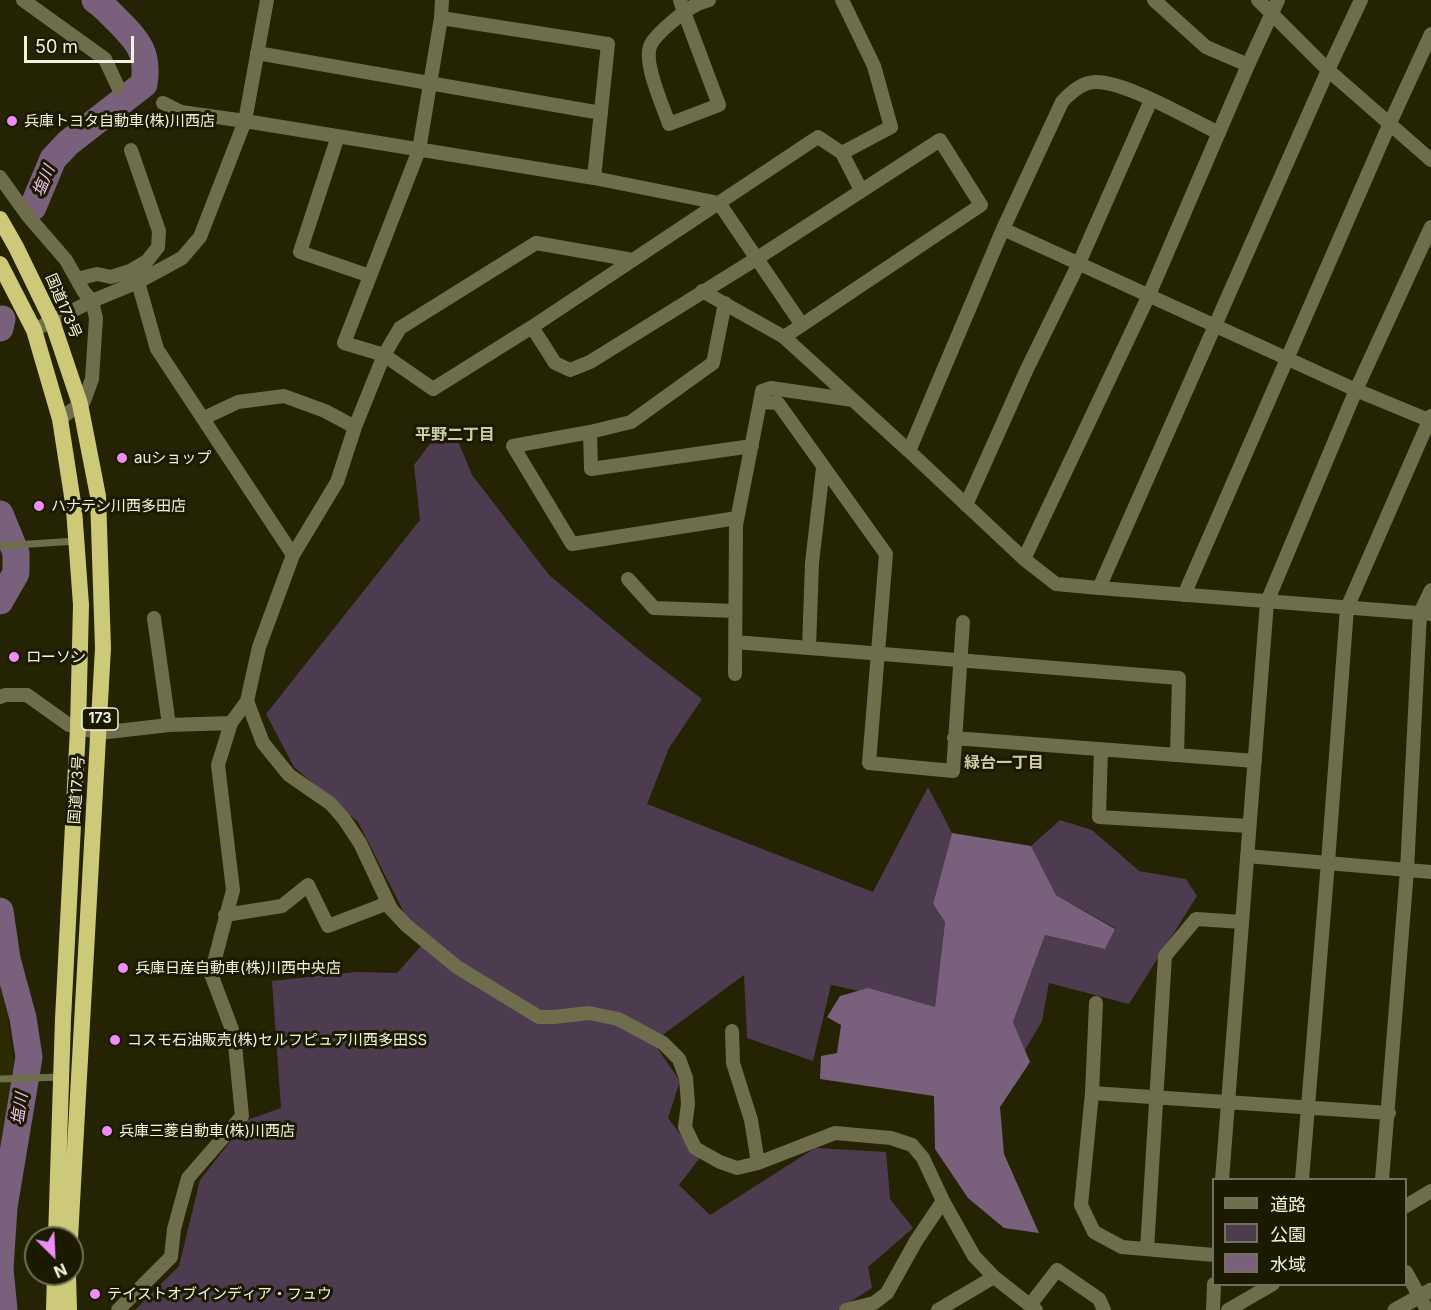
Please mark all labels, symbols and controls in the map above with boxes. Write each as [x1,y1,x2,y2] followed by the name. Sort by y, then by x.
[27,24,136,62] scale bar
[35,36,78,57] text: 50 m
[24,112,215,130] place label: 兵庫トヨタ自動車(株)川西店
[5,114,19,128] marker: 兵庫トヨタ自動車(株)川西店
[29,163,59,199] water label: 塩川
[41,271,85,341] street label: 国道173号
[415,425,495,445] district label: 平野二丁目
[134,449,211,467] place label: auショップ
[115,451,129,465] marker: auショップ
[51,497,186,515] place label: ハナテン川西多田店
[32,499,46,513] marker: ハナテン川西多田店
[26,648,86,666] place label: ローソン
[7,650,21,664] marker: ローソン
[82,708,118,730] road number: 173
[964,753,1044,773] district label: 緑台一丁目
[66,755,88,825] street label: 国道173号
[135,959,341,977] place label: 兵庫日産自動車(株)川西中央店
[116,961,130,975] marker: 兵庫日産自動車(株)川西中央店
[127,1031,427,1049] place label: コスモ石油販売(株)セルフピュア川西多田SS
[108,1033,122,1047] marker: コスモ石油販売(株)セルフピュア川西多田SS
[8,1092,32,1126] water label: 塩川
[119,1122,295,1140] place label: 兵庫三菱自動車(株)川西店
[100,1124,114,1138] marker: 兵庫三菱自動車(株)川西店
[1212,1178,1407,1286] legend
[1270,1194,1306,1215] text: 道路
[1270,1224,1306,1245] text: 公園
[24,1226,84,1286] north arrow
[1270,1254,1306,1275] text: 水域
[51,1259,70,1282] text: N
[107,1285,332,1303] place label: テイストオブインディア・フュウ
[88,1287,102,1301] marker: テイストオブインディア・フュウ

